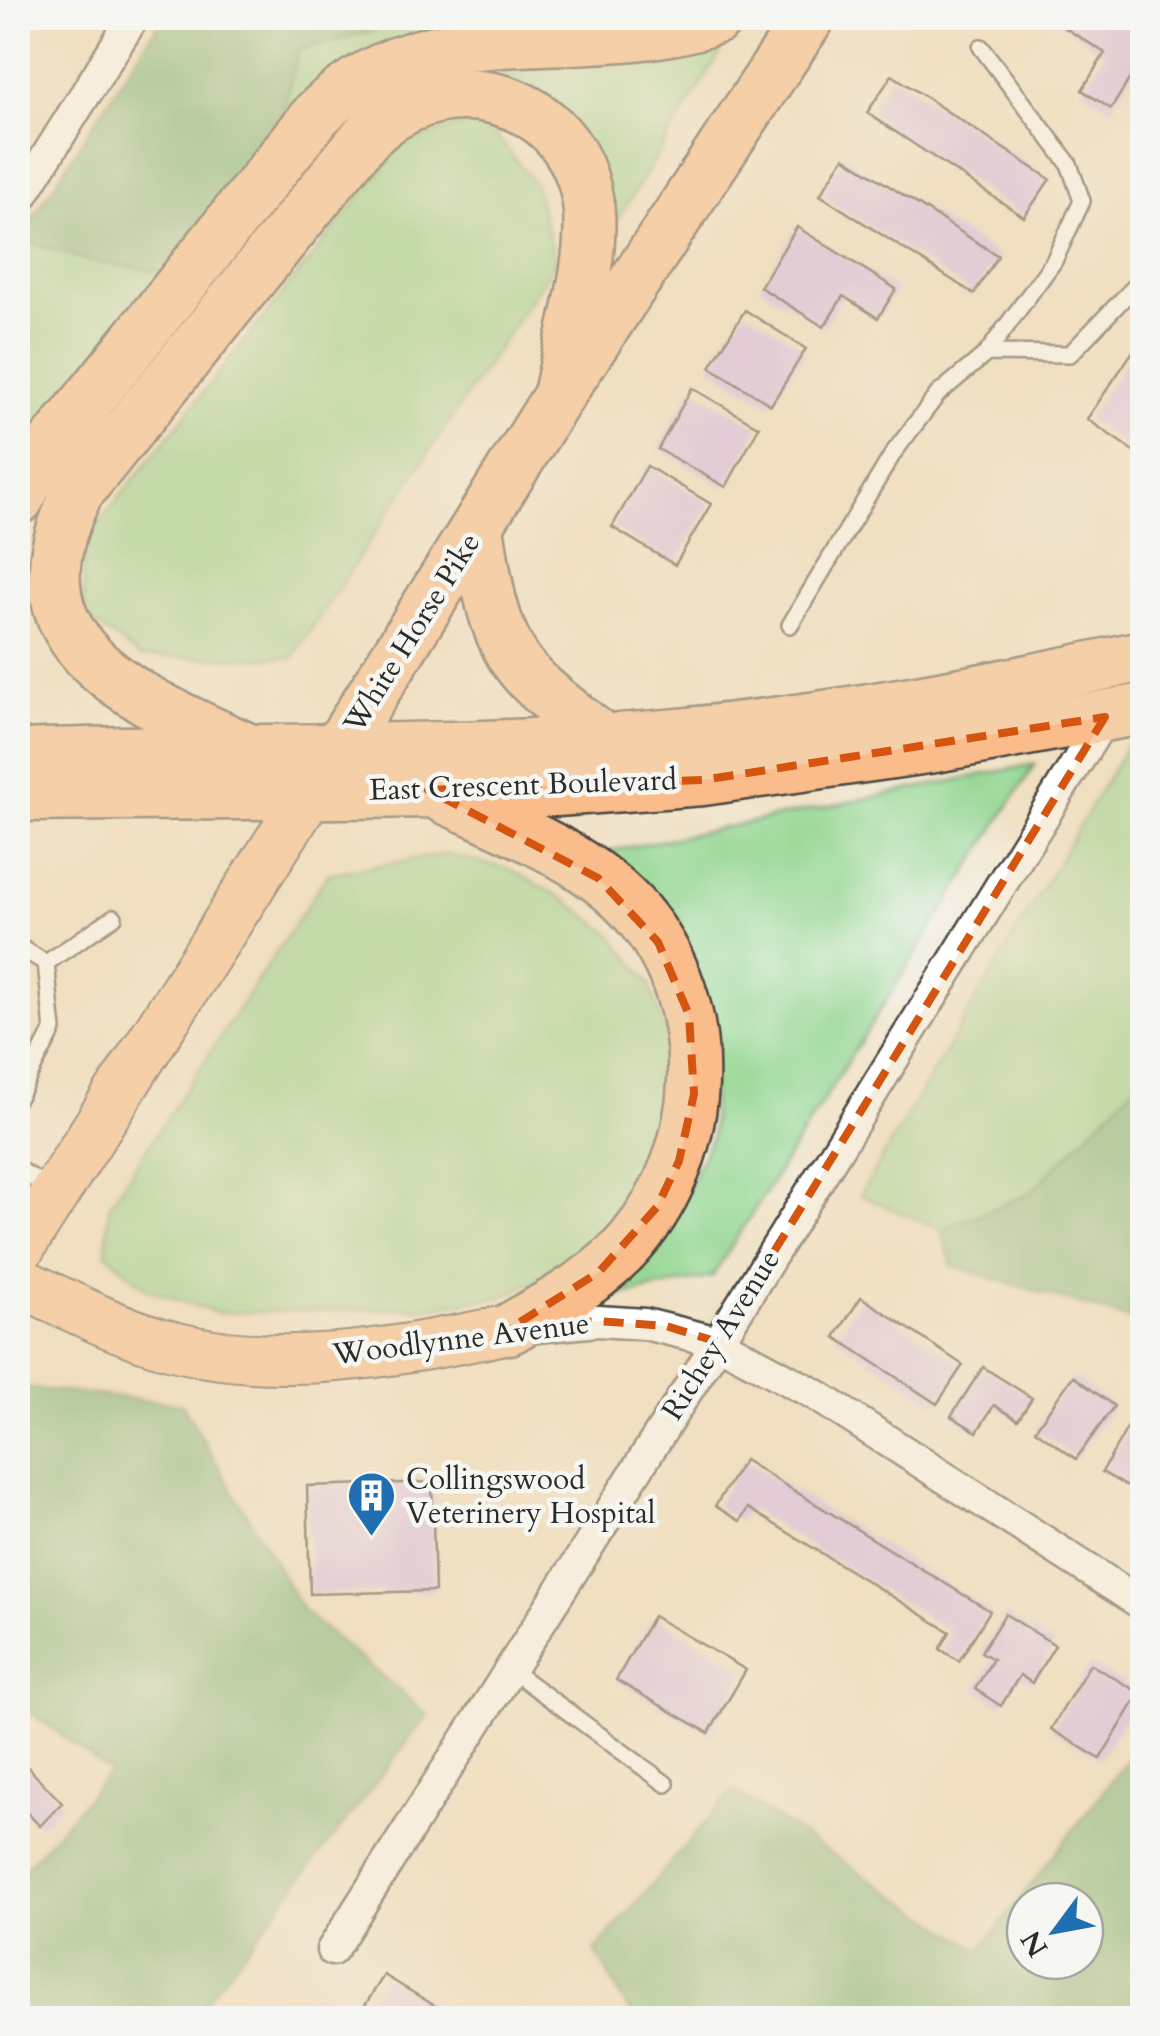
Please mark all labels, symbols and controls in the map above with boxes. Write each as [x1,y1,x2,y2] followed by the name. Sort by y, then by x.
[333,525,490,742] street label: White Horse Pike
[368,759,678,811] street label: East Crescent Boulevard
[652,1242,790,1428] street label: Richey Avenue
[329,1303,592,1375] street label: Woodlynne Avenue
[406,1459,656,1534] place label: Collingswood Veterinery Hospital
[345,1470,397,1538] building icon: Collingswood Veterinery Hospital
[1005,1881,1105,1981] north arrow
[1012,1923,1057,1964] text: N

